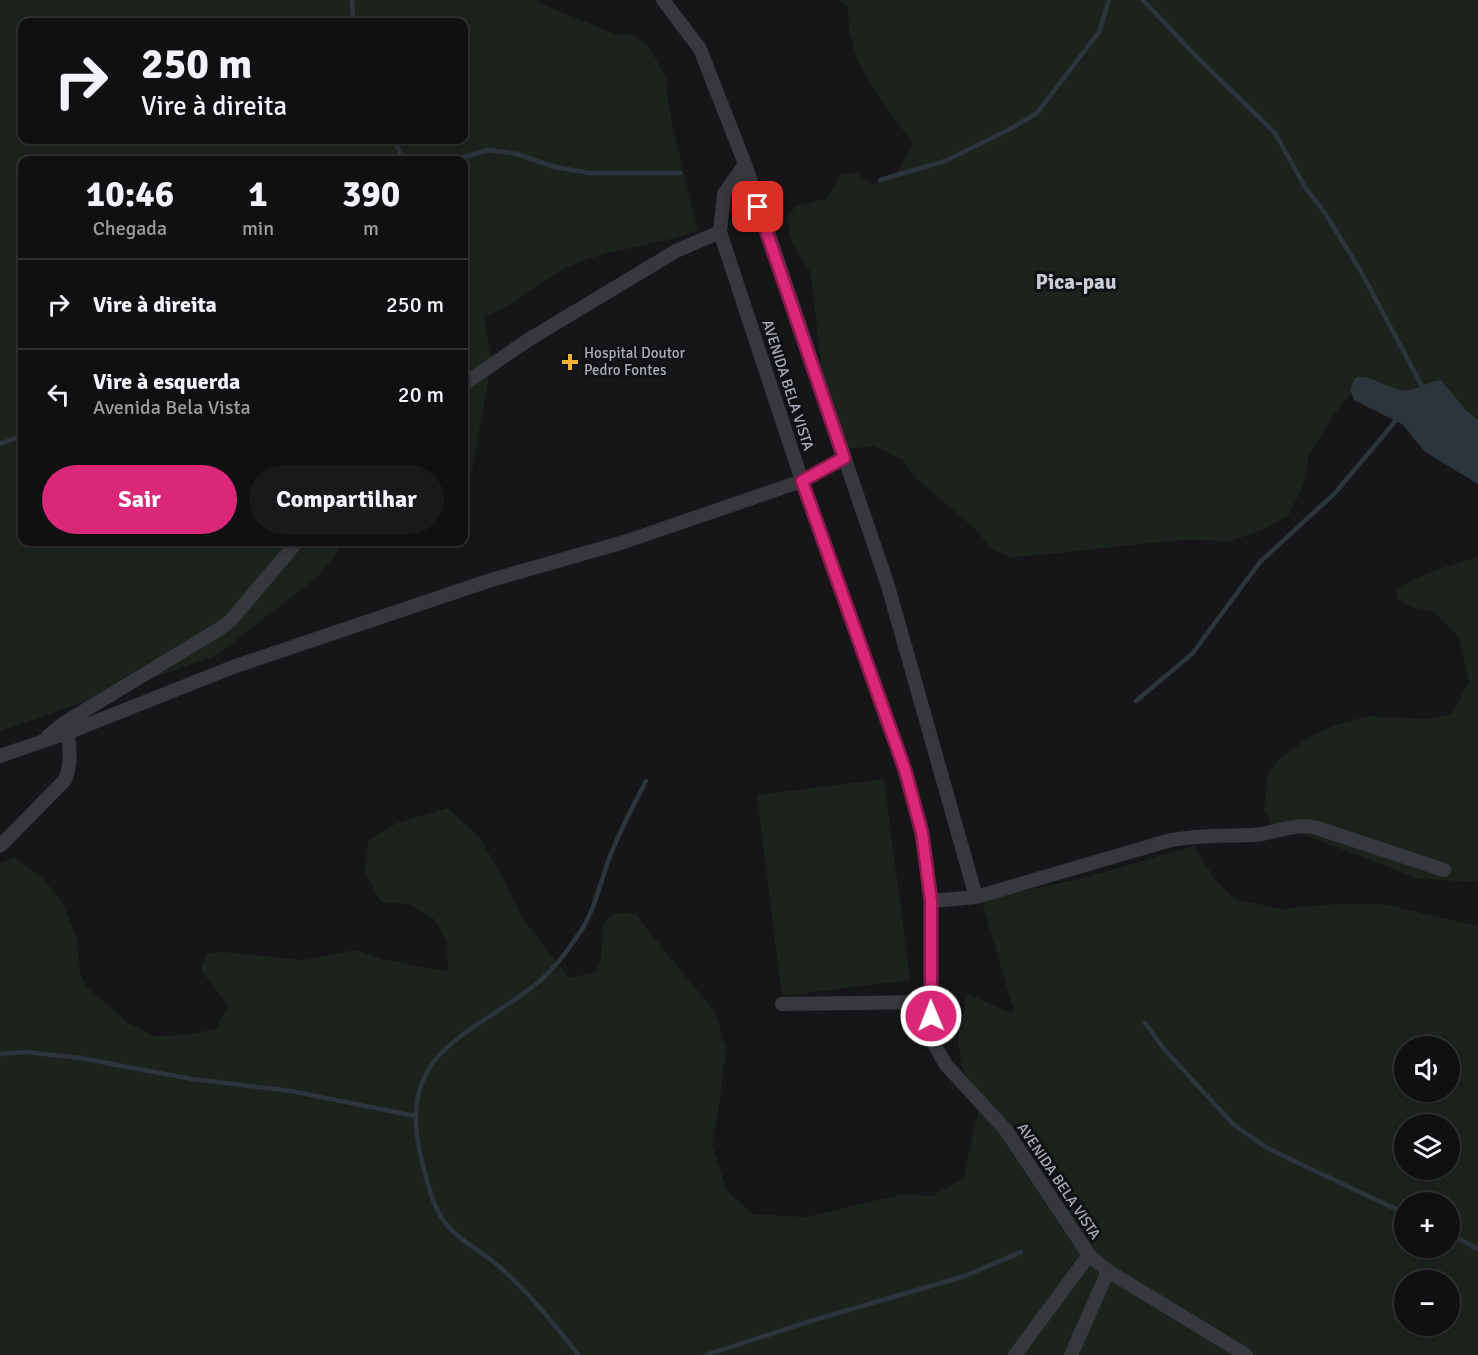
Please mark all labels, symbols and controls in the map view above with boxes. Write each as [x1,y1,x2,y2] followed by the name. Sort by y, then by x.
[141,39,252,90] text: 250 m
[42,42,120,120] icon: right
[141,90,287,123] text: Vire à direita
[86,172,174,217] text: 10:46
[248,172,268,217] text: 1
[342,172,400,217] text: 390
[732,181,783,232] pin
[741,190,774,223] icon: arrive
[93,216,167,241] text: Chegada
[242,216,274,241] text: min
[363,216,379,241] text: m
[1036,269,1116,295] district label: Pica-pau
[42,288,75,321] icon: right
[93,291,217,318] text: Vire à direita
[386,291,444,318] text: 250 m
[758,317,818,453] street label: AVENIDA BELA VISTA
[584,344,686,379] place label: Hospital Doutor Pedro Fontes
[561,353,579,371] marker: Hospital Doutor Pedro Fontes
[93,368,240,395] text: Vire à esquerda
[42,378,75,411] icon: left
[398,381,444,408] text: 20 m
[93,395,251,420] text: Avenida Bela Vista
[42,465,237,534] button: Sair
[249,465,444,534] button: Compartilhar
[899,984,963,1048] position arrow
[1394,1036,1460,1336] map controls
[1394,1036,1460,1102] button: sound
[1394,1114,1460,1180] button: layers
[1013,1119,1105,1243] street label: AVENIDA BELA VISTA
[1394,1192,1460,1258] button: +
[1394,1270,1460,1336] button: −

